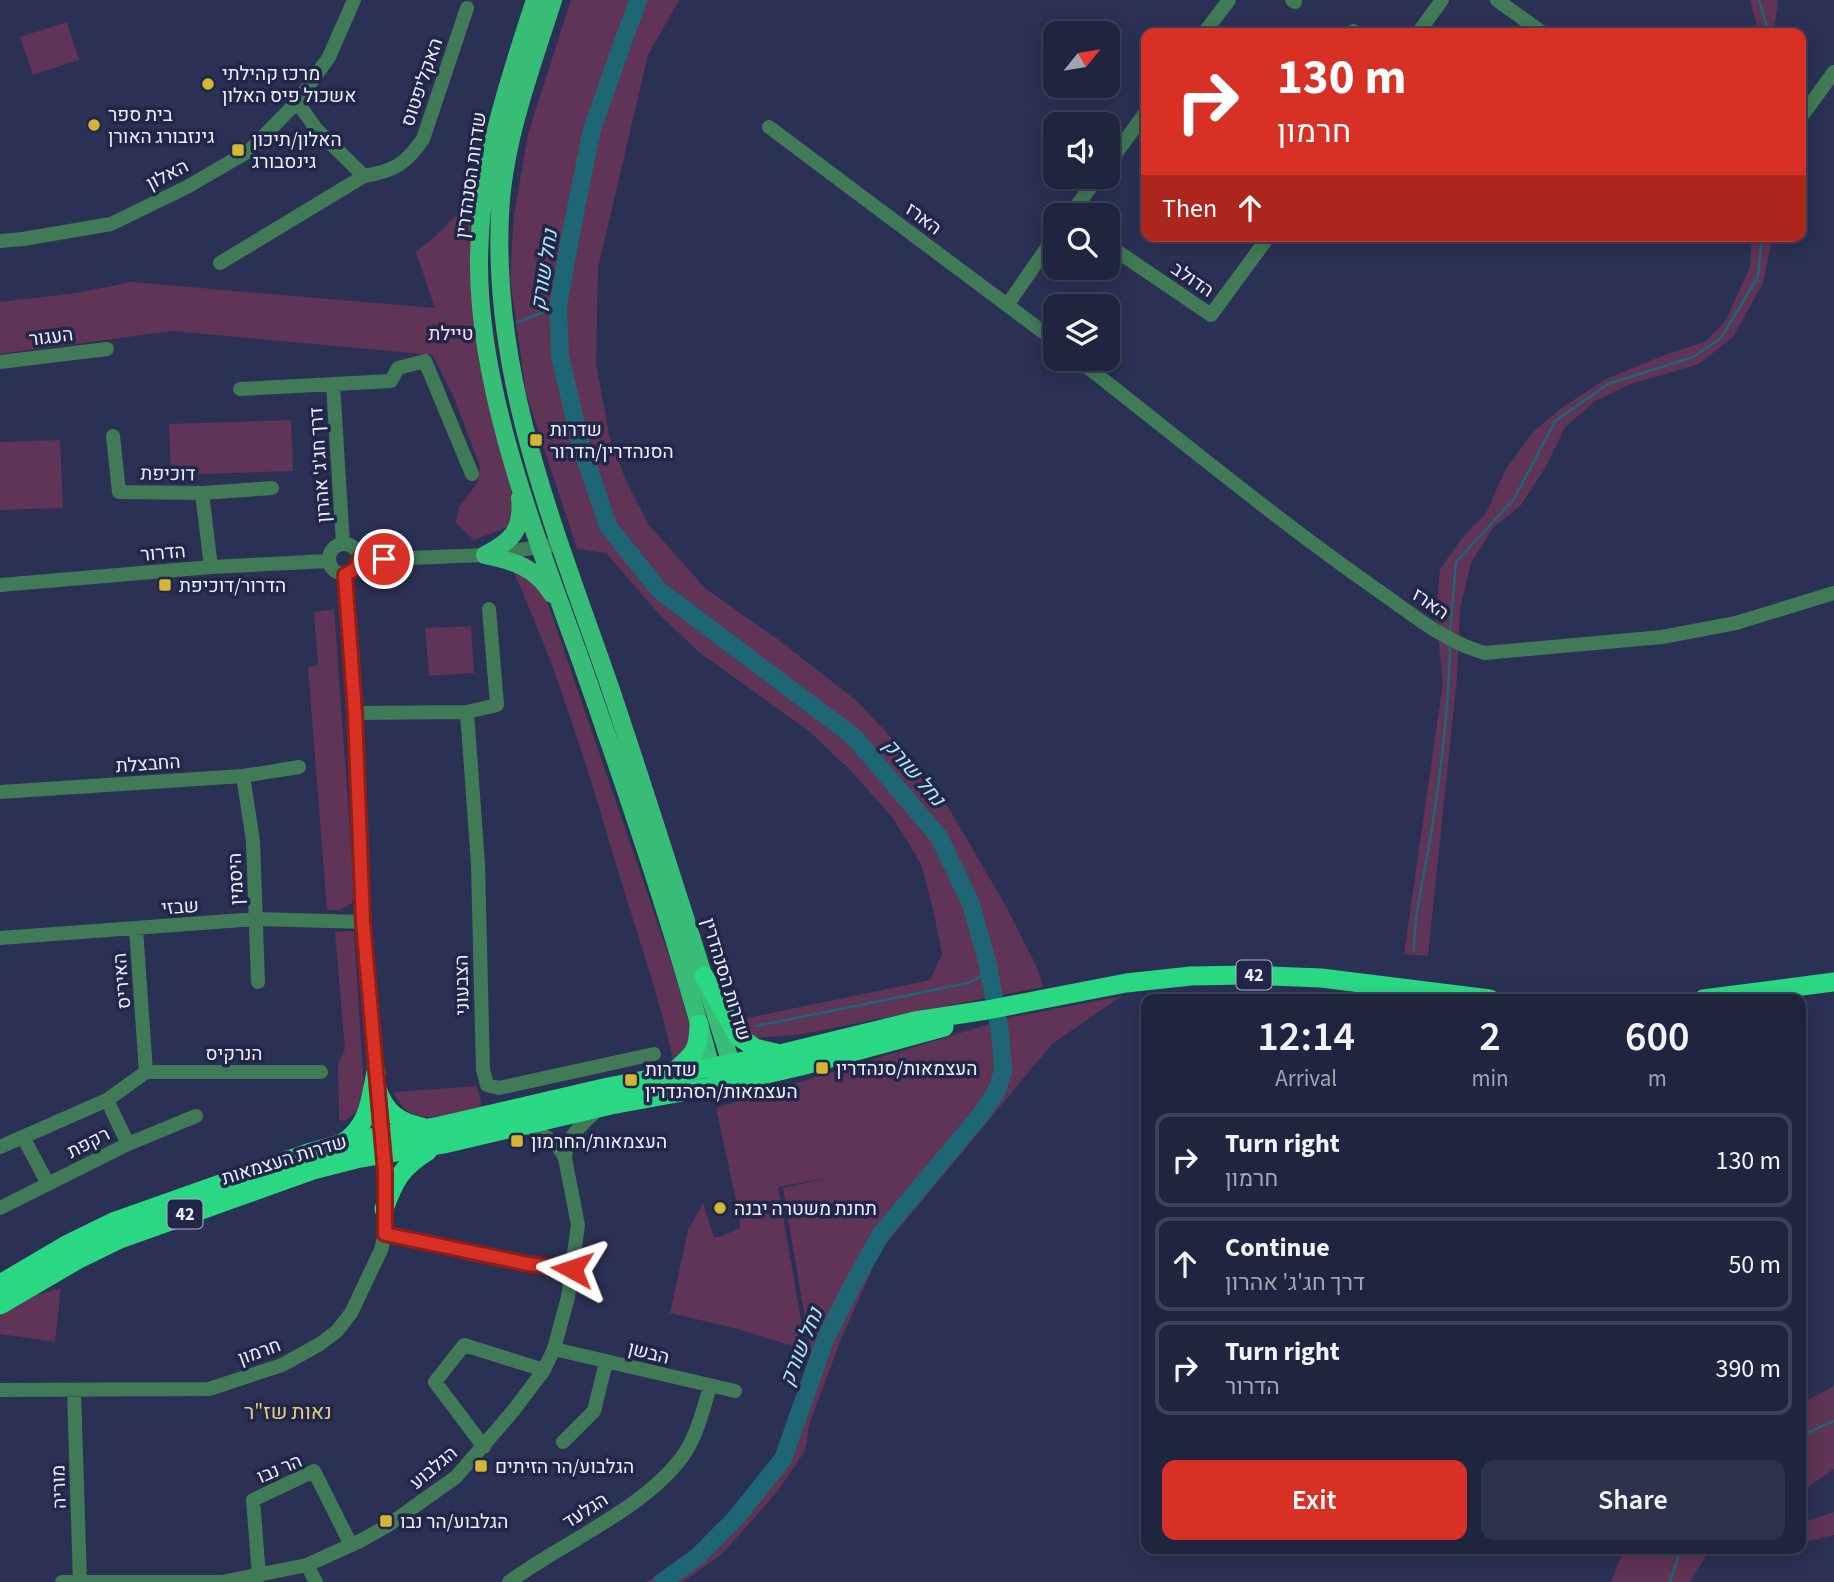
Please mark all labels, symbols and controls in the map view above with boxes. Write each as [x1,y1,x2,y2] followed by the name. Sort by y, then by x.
[1043,21,1120,98] north arrow
[1043,21,1120,371] map controls
[395,35,450,130] street label: האקליפטוס
[1277,43,1406,113] text: 130 m
[1162,56,1253,147] icon: right
[222,61,356,110] place label: מרכז קהילתי אשכול פיס האלון
[200,76,216,92] marker: מרכז קהילתי אשכול פיס האלון
[108,102,215,151] place label: בית ספר גינזבורג האורן
[1277,109,1351,155] text: חרמון
[449,110,494,240] street label: שדרות הסנהדרין
[1043,112,1120,189] button: sound
[86,117,102,133] marker: בית ספר גינזבורג האורן
[252,127,342,176] place label: האלון/תיכון גינסבורג
[230,142,246,158] marker: האלון/תיכון גינסבורג
[142,153,194,197] street label: האלון
[1231,189,1269,227] icon: ahead
[1162,190,1217,227] text: Then
[899,197,947,242] street label: הארז
[1043,203,1120,280] button: search
[523,226,565,313] water label: נחל שורק
[1165,256,1219,304] street label: הדולב
[1043,294,1120,371] button: layers
[27,321,75,354] street label: העגור
[429,321,473,348] park label: טיילת
[303,406,338,524] street label: דרך חג'ג' אהרון
[550,417,674,466] place label: שדרות הסנהדרין/הדרור
[528,432,544,448] marker: שדרות הסנהדרין/הדרור
[140,461,196,488] street label: דוכיפת
[354,529,414,589] pin
[139,538,187,569] street label: הדרור
[365,540,403,578] icon: arrive
[179,573,286,600] place label: הדרור/דוכיפת
[157,577,173,593] marker: הדרור/דוכיפת
[1406,582,1454,627] street label: הארז
[876,731,953,814] water label: נחל שורק
[115,749,181,780] street label: החבצלת
[222,852,251,906] street label: היסמין
[160,893,200,922] street label: שבזי
[694,915,757,1044] street label: שדרות הסנהדרין
[107,952,138,1010] street label: האיריס
[448,954,477,1016] street label: הצבעוני
[1236,960,1272,990] road number: 42
[1257,1007,1355,1067] text: 12:14
[1479,1007,1501,1067] text: 2
[1625,1007,1690,1067] text: 600
[205,1041,263,1068] street label: הנרקיס
[836,1056,978,1083] place label: העצמאות/סנהדרין
[645,1057,798,1106] place label: שדרות העצמאות/הסהנדרין
[814,1060,830,1076] marker: העצמאות/סנהדרין
[1275,1062,1337,1095] text: Arrival
[1471,1062,1509,1095] text: min
[1648,1062,1667,1095] text: m
[623,1072,639,1088] marker: שדרות העצמאות/הסהנדרין
[63,1121,115,1166] street label: רקפת
[1225,1125,1340,1162] text: Turn right
[218,1129,350,1192] street label: שדרות העצמאות
[531,1129,667,1156] place label: העצמאות/החרמון
[509,1133,525,1149] marker: העצמאות/החרמון
[1166,1141,1204,1179] icon: right
[1715,1142,1781,1179] text: 130 m
[1225,1162,1278,1195] text: חרמון
[734,1196,877,1223] place label: תחנת משטרה יבנה
[168,1199,202,1228] road number: 42
[712,1200,728,1216] marker: תחנת משטרה יבנה
[1225,1229,1330,1266] text: Continue
[535,1232,609,1306] position arrow
[1166,1245,1204,1283] icon: ahead
[1728,1246,1781,1283] text: 50 m
[1225,1266,1365,1299] text: דרך חג'ג' אהרון
[772,1302,831,1390] water label: נחל שורק
[234,1332,285,1373] street label: חרמון
[1225,1333,1340,1370] text: Turn right
[625,1335,672,1372] street label: הבשן
[1166,1349,1204,1387] icon: right
[1715,1350,1781,1387] text: 390 m
[1225,1370,1280,1403] text: הדרור
[244,1397,332,1427] district label: נאות שז"ר
[404,1440,464,1496] street label: הגלבוע
[253,1448,306,1491] street label: הר נבו
[495,1454,634,1481] place label: הגלבוע/הר הזיתים
[473,1458,489,1474] marker: הגלבוע/הר הזיתים
[1162,1460,1467,1540] button: Exit
[1481,1460,1785,1540] button: Share
[45,1465,74,1509] street label: מוריה
[558,1487,614,1536] street label: הגלעד
[400,1509,508,1536] place label: הגלבוע/הר נבו
[378,1513,394,1529] marker: הגלבוע/הר נבו

